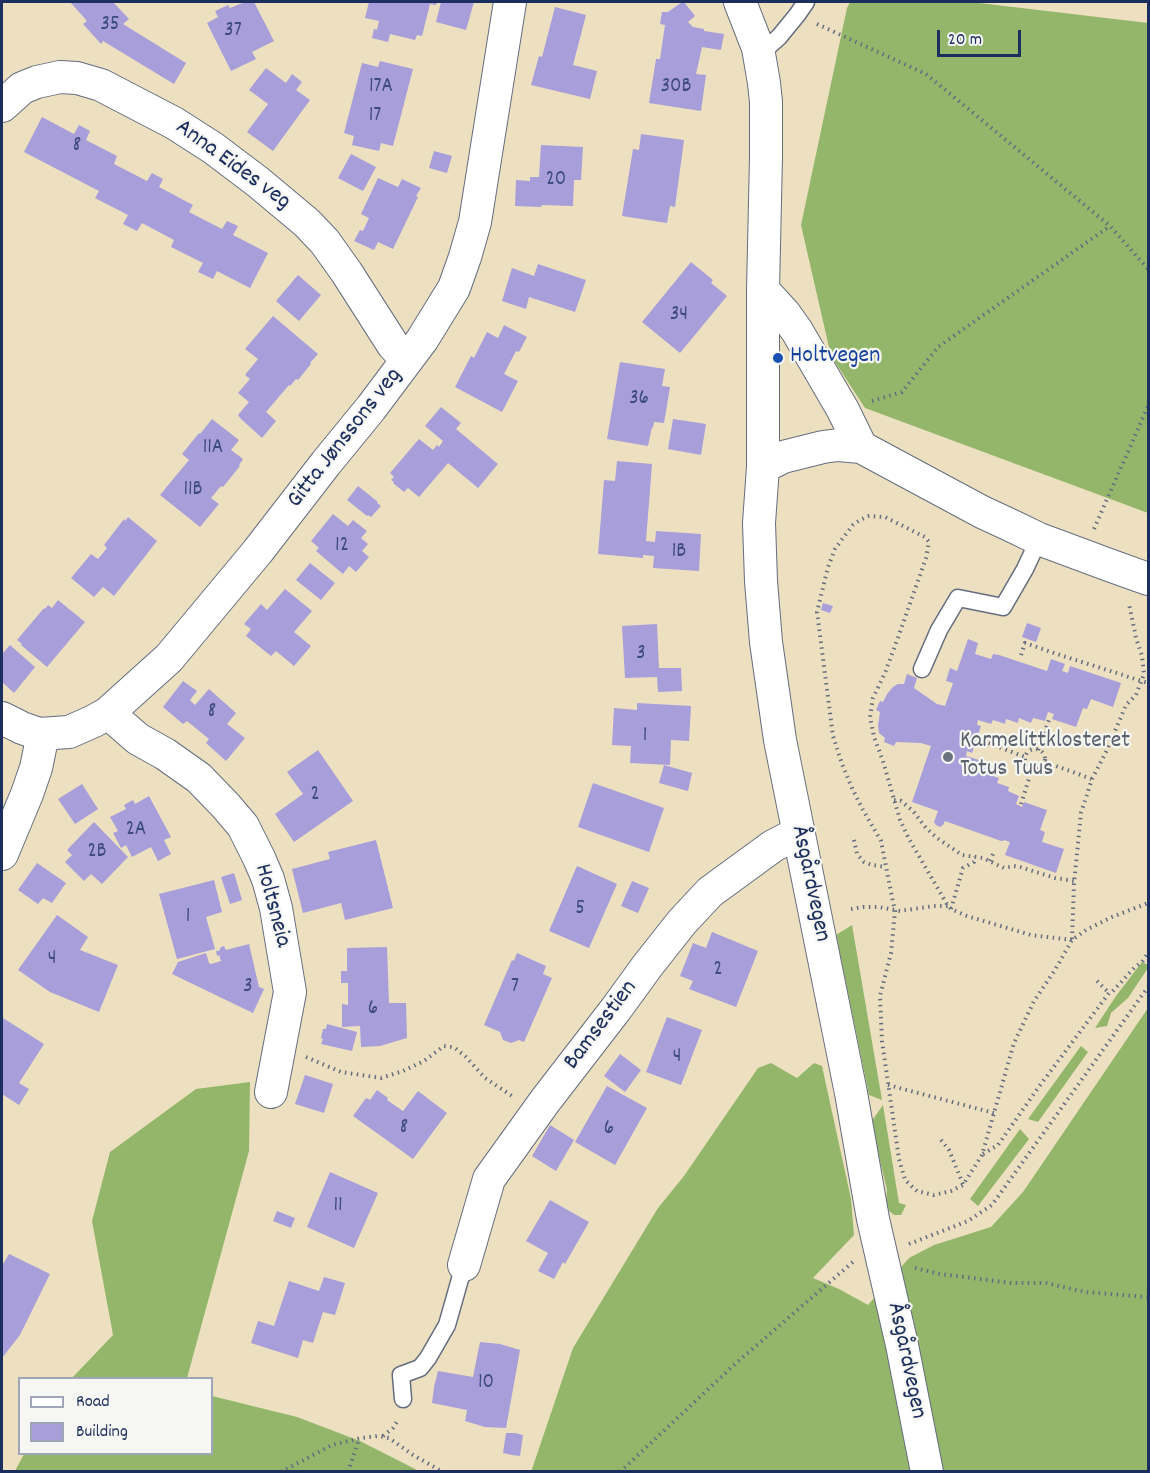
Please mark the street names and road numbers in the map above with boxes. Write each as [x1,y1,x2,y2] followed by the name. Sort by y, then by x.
[169,114,295,218] street label: Anna Eides veg
[282,363,410,515] street label: Gitta Jønssons veg
[783,823,835,945] street label: Åsgårdvegen
[246,861,296,951] street label: Holtsneia
[559,975,645,1077] street label: Bamsestien
[879,1300,931,1422] street label: Åsgårdvegen

